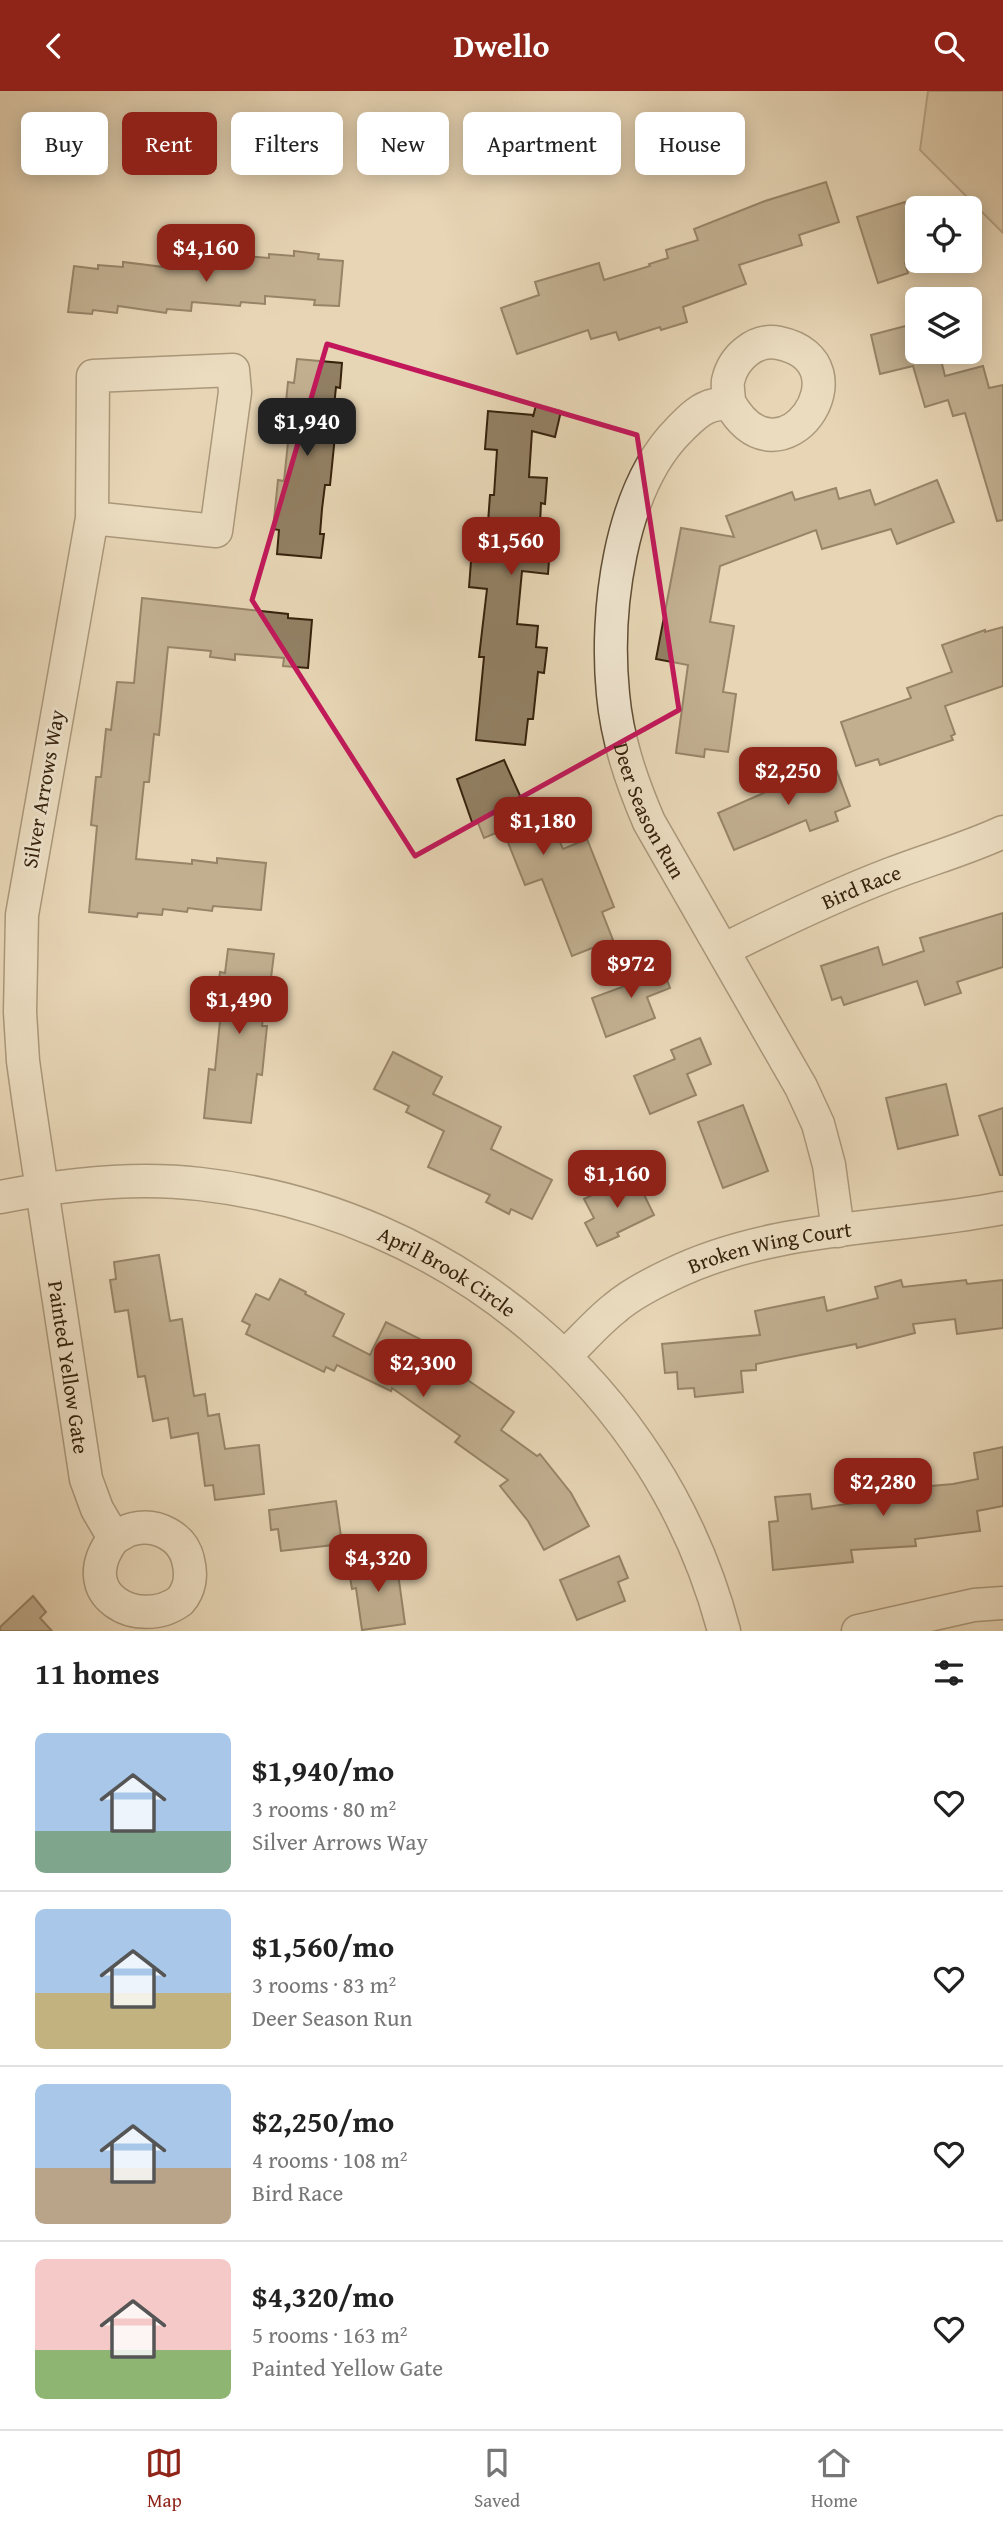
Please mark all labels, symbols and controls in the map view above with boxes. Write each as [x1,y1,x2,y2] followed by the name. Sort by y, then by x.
[454,22,549,69] text: Dwello
[35,27,73,65] icon: back
[930,27,968,65] icon: search
[21,112,108,175] chip: Buy
[122,112,217,175] chip: Rent
[231,112,343,175] chip: Filters
[357,112,449,175] chip: New
[463,112,621,175] chip: Apartment
[635,112,745,175] chip: House
[905,196,982,364] map controls
[905,196,982,273] button: locate
[149,225,263,284] pin: $4,160
[173,230,239,263] text: $4,160
[905,287,982,364] button: layers
[250,399,364,458] pin: $1,940
[274,404,340,437] text: $1,940
[454,517,568,577] pin: $1,560
[478,523,544,556] text: $1,560
[14,707,72,871] street label: Silver Arrows Way
[606,739,694,884] street label: Deer Season Run
[731,747,845,807] pin: $2,250
[755,753,821,786] text: $2,250
[486,797,600,857] pin: $1,180
[510,803,576,836] text: $1,180
[816,856,905,917] street label: Bird Race
[590,941,672,1000] pin: $972
[607,946,655,979] text: $972
[182,977,296,1036] pin: $1,490
[206,982,272,1015] text: $1,490
[560,1151,674,1210] pin: $1,160
[584,1156,650,1189] text: $1,160
[683,1213,854,1281] street label: Broken Wing Court
[373,1218,523,1324] street label: April Brook Circle
[41,1278,97,1456] street label: Painted Yellow Gate
[366,1339,480,1399] pin: $2,300
[390,1345,456,1378] text: $2,300
[826,1459,940,1518] pin: $2,280
[850,1464,916,1497] text: $2,280
[321,1535,435,1594] pin: $4,320
[345,1540,411,1573] text: $4,320
[35,1651,160,1695] text: 11 homes
[930,1654,968,1692] icon: filters
[252,1748,394,1792] text: $1,940/mo
[91,1761,175,1845] icon: home
[930,1784,968,1822] icon: heart
[252,1792,396,1825] text: 3 rooms · 80 m²
[252,1825,428,1858] text: Silver Arrows Way
[252,1924,394,1968] text: $1,560/mo
[91,1937,175,2021] icon: home
[930,1960,968,1998] icon: heart
[252,1968,396,2001] text: 3 rooms · 83 m²
[252,2001,412,2034] text: Deer Season Run
[252,2099,394,2143] text: $2,250/mo
[91,2112,175,2196] icon: home
[930,2135,968,2173] icon: heart
[252,2143,407,2176] text: 4 rooms · 108 m²
[252,2176,343,2209] text: Bird Race
[252,2274,394,2318] text: $4,320/mo
[91,2287,175,2371] icon: home
[930,2310,968,2348] icon: heart
[252,2318,407,2351] text: 5 rooms · 163 m²
[252,2351,443,2384] text: Painted Yellow Gate
[145,2444,183,2514] tab: Map
[474,2444,520,2514] tab: Saved
[811,2444,858,2514] tab: Home

